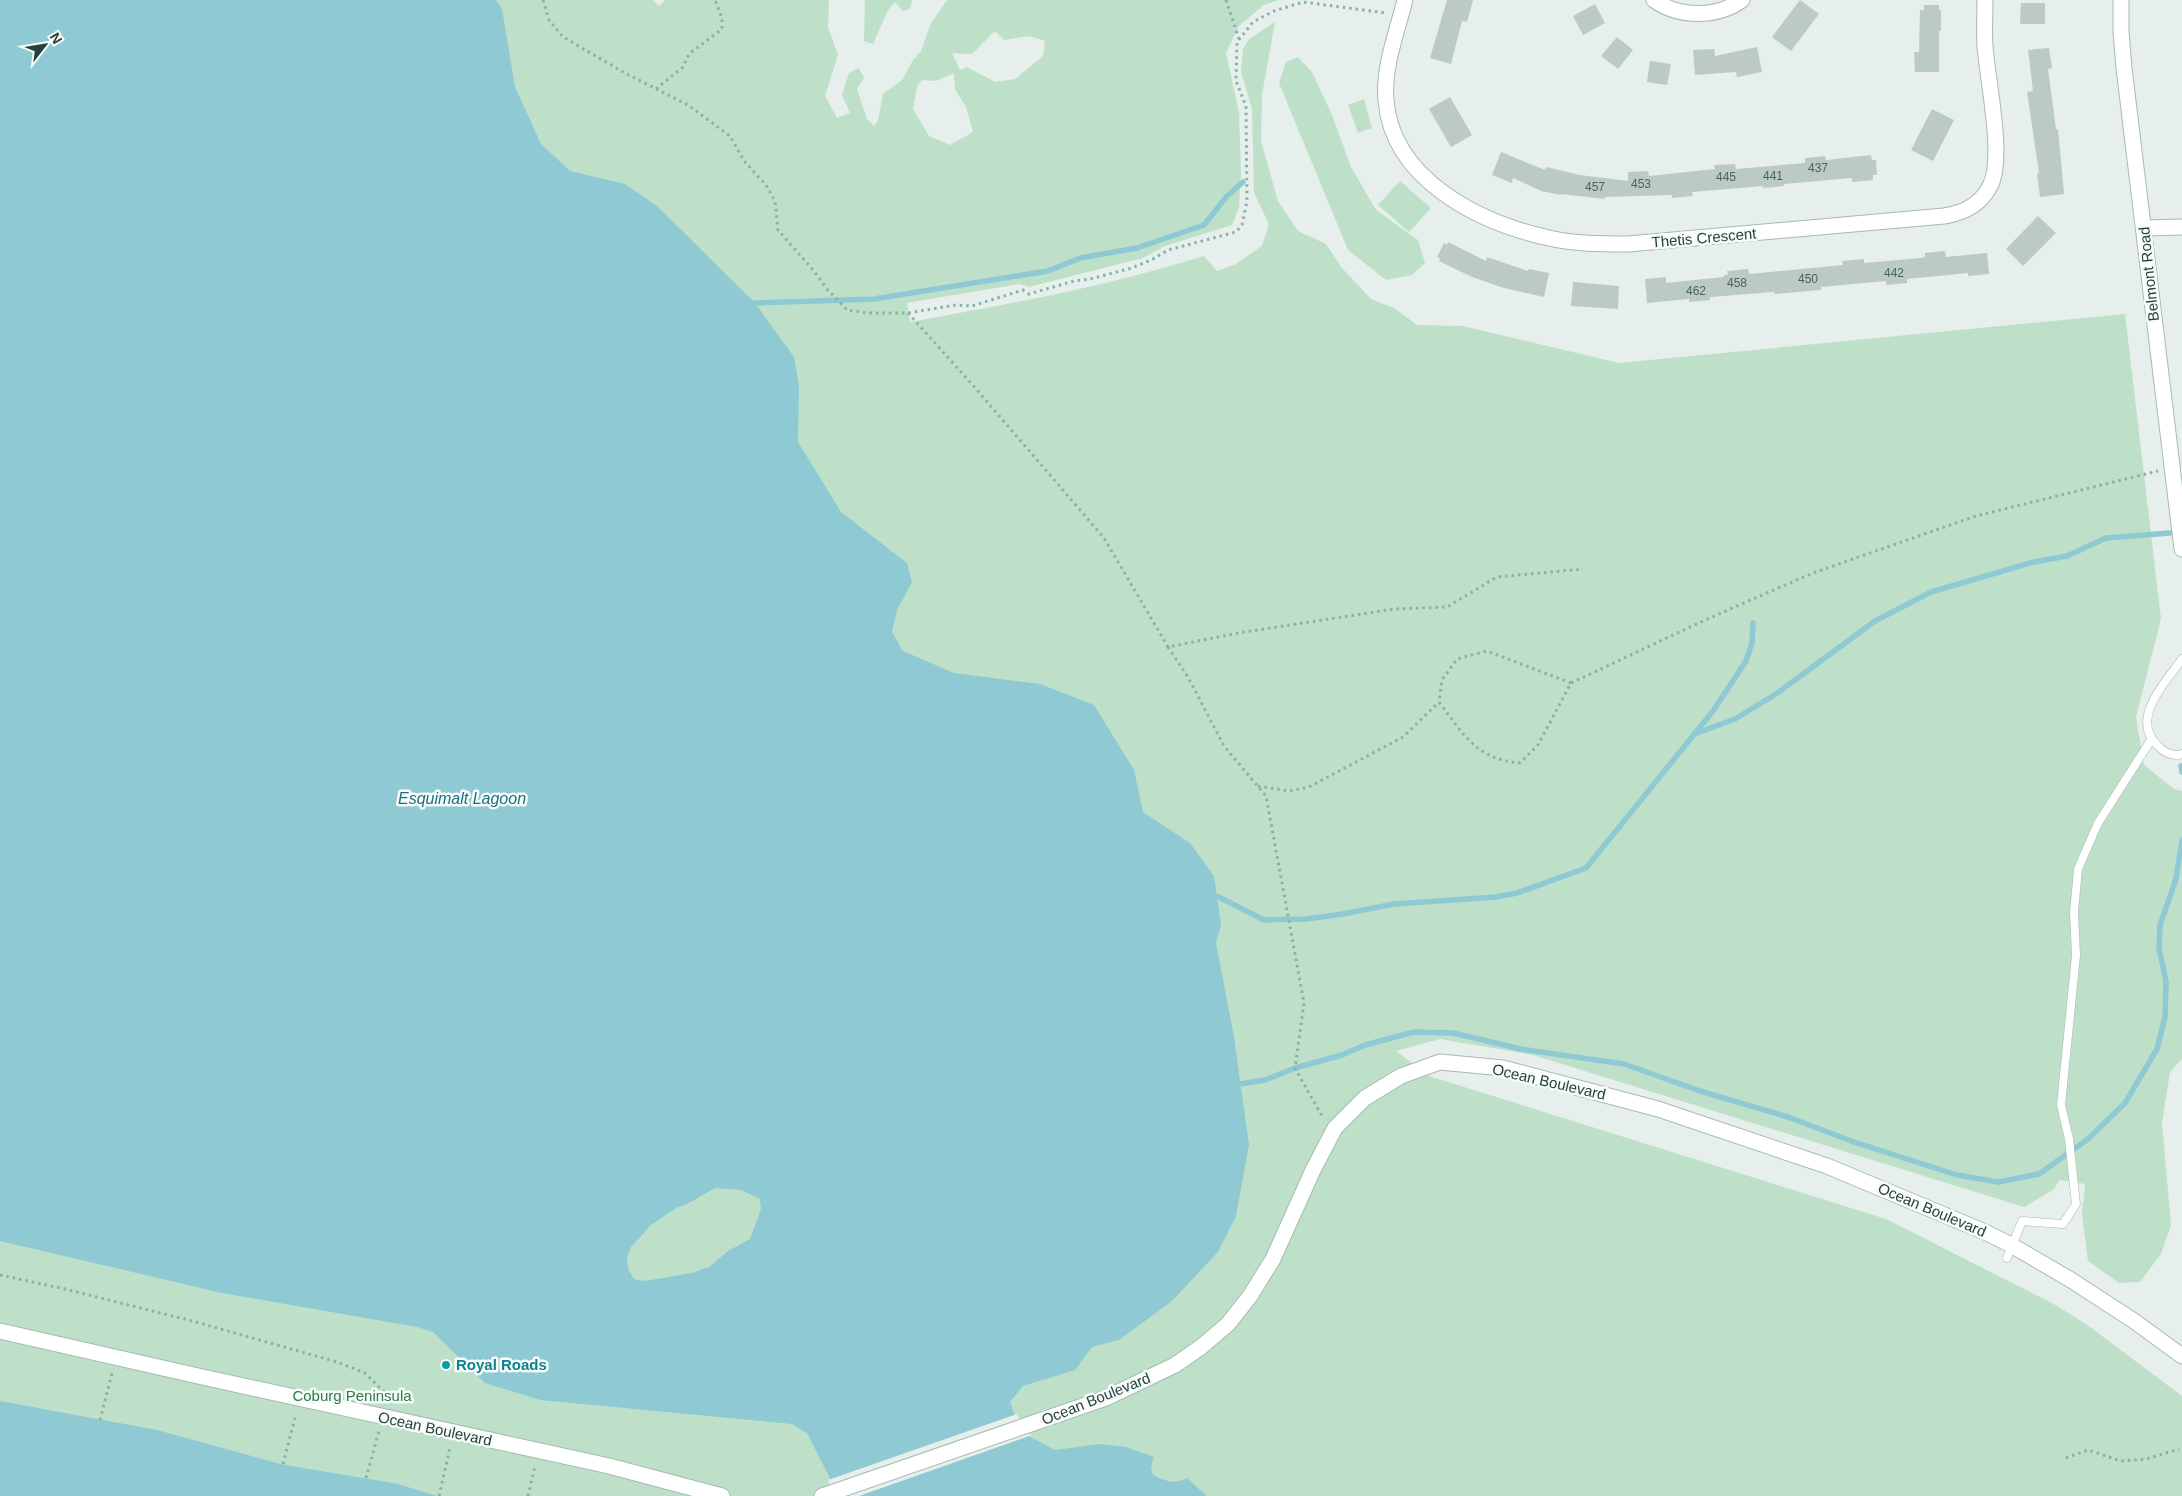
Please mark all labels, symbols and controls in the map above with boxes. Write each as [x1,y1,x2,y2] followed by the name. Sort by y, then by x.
[20,20,70,70] north arrow
[47,30,66,47] text: N
[1808,161,1828,175] house number: 437
[1763,169,1783,183] house number: 441
[1716,170,1736,184] house number: 445
[1631,177,1651,191] house number: 453
[1585,180,1605,194] house number: 457
[1651,224,1758,251] street label: Thetis Crescent
[2135,226,2162,322] street label: Belmont Road
[1884,266,1904,280] house number: 442
[1798,272,1818,286] house number: 450
[1727,276,1747,290] house number: 458
[1686,284,1706,298] house number: 462
[398,790,526,807] water label: Esquimalt Lagoon
[1491,1060,1607,1103] street label: Ocean Boulevard
[1876,1179,1989,1240] street label: Ocean Boulevard
[456,1356,547,1373] place label: Royal Roads
[440,1359,452,1371] marker: Royal Roads
[1039,1369,1153,1428] street label: Ocean Boulevard
[292,1387,412,1404] park label: Coburg Peninsula
[377,1408,494,1449] street label: Ocean Boulevard

